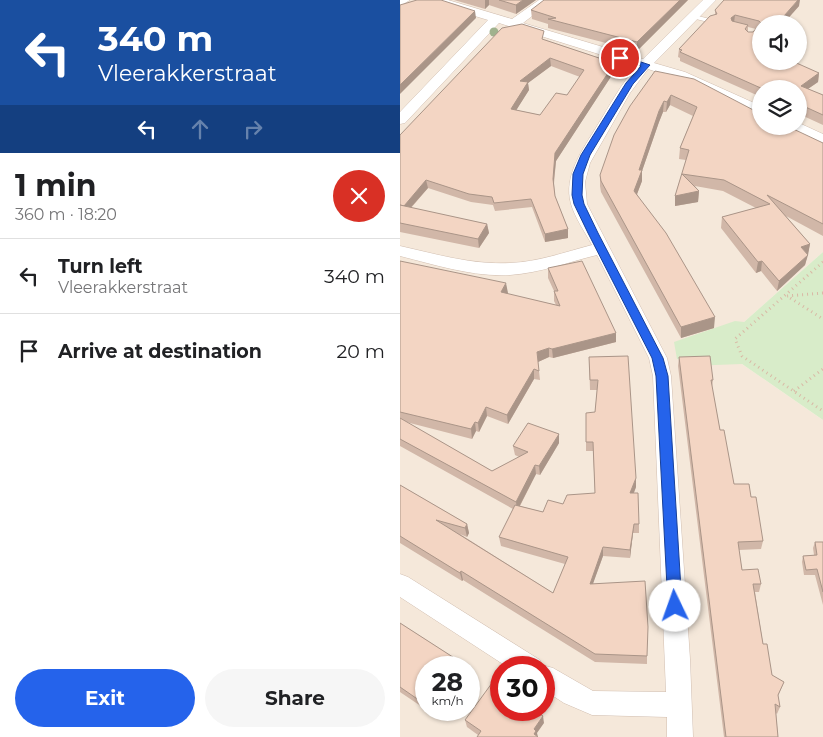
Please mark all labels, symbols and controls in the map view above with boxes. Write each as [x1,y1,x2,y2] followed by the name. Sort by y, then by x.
[752,15,807,135] map controls
[752,15,807,70] button: sound
[98,17,213,60] text: 340 m
[15,20,80,85] icon: left
[599,37,641,79] pin
[606,44,634,72] icon: arrive
[98,60,277,87] text: Vleerakkerstraat
[752,80,807,135] button: layers
[133,115,161,143] icon: left
[186,115,214,143] icon: ahead
[239,115,267,143] icon: right
[15,167,96,204] text: 1 min
[333,170,385,222] button: close
[15,205,117,224] text: 360 m · 18:20
[58,255,143,278] text: Turn left
[15,262,43,290] icon: left
[324,265,385,288] text: 340 m
[58,278,188,297] text: Vleerakkerstraat
[15,337,43,365] icon: arrive
[58,340,262,363] text: Arrive at destination
[337,340,385,363] text: 20 m
[648,579,700,631] position arrow
[490,656,555,721] speed limit sign: 30
[432,667,463,697] text: 28
[15,669,195,727] button: Exit
[205,669,385,727] button: Share
[431,693,464,708] text: km/h

